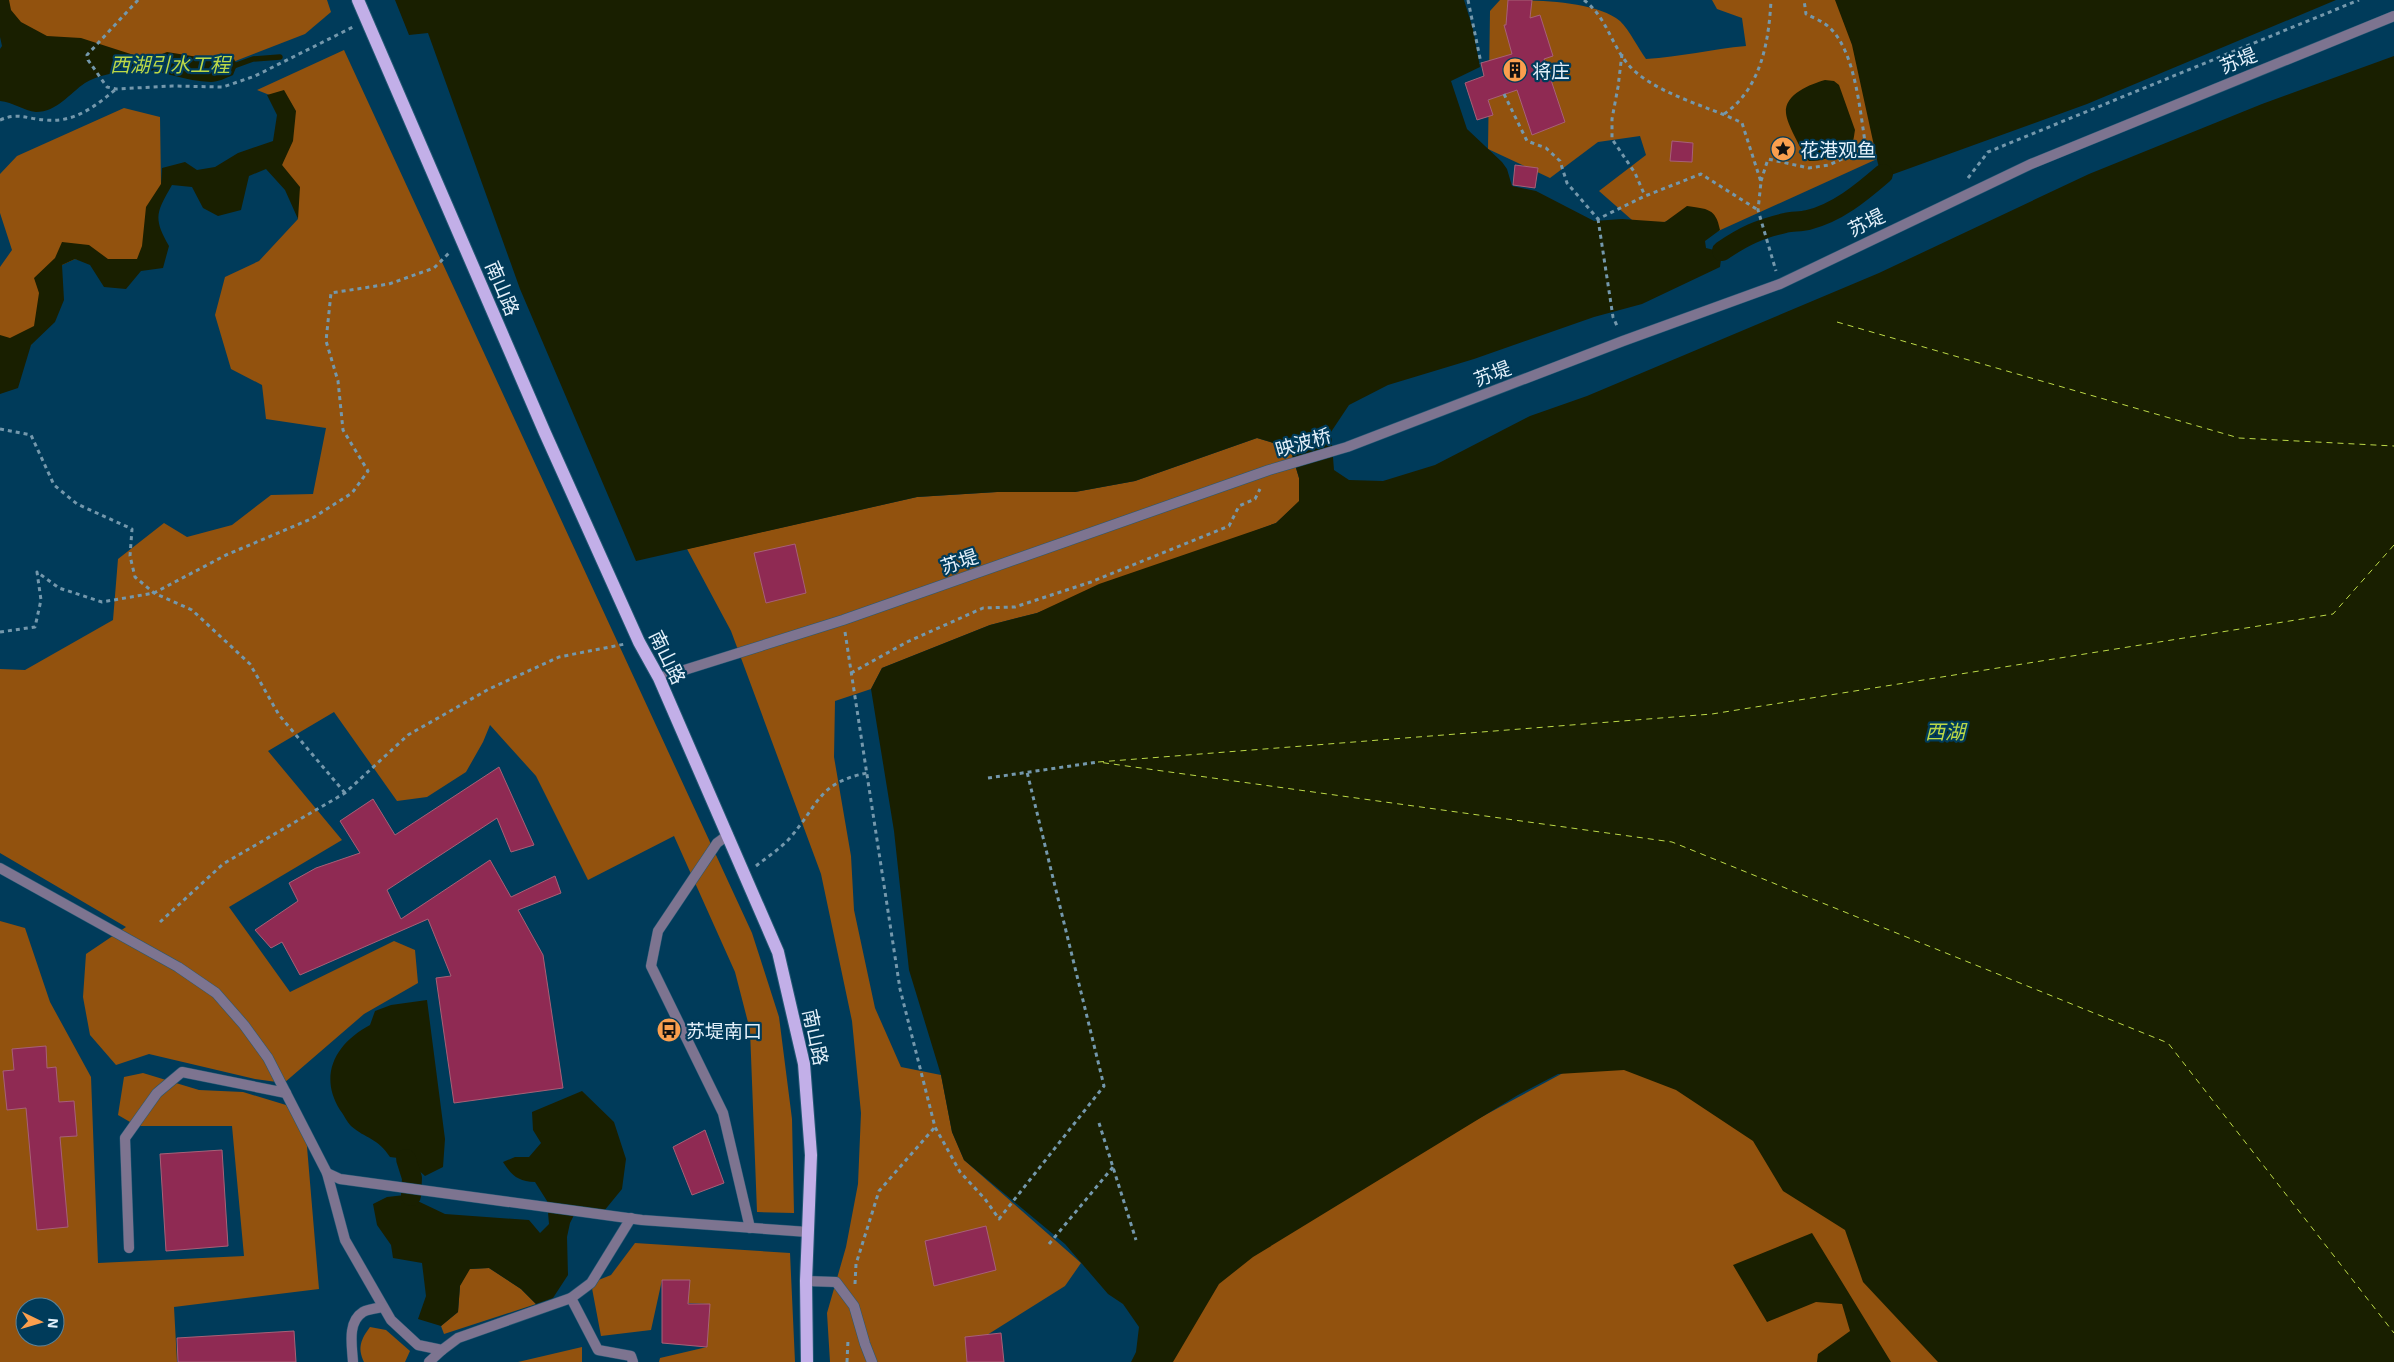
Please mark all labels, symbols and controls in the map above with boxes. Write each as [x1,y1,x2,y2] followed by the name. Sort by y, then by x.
[2216,42,2260,78] street label: 苏堤
[110,52,233,76] water label: 西湖引水工程
[1502,57,1528,83] building icon: 将庄
[1532,59,1570,82] place label: 将庄
[1770,136,1796,162] place icon: 花港观鱼
[1800,138,1876,161] place label: 花港观鱼
[1844,203,1888,241] street label: 苏堤
[481,257,525,319] street label: 南山路
[1470,355,1514,391] street label: 苏堤
[1272,423,1334,461] street label: 映波桥
[937,544,981,578] street label: 苏堤
[645,626,691,688] street label: 南山路
[1925,719,1968,743] water label: 西湖
[799,1007,833,1067] street label: 南山路
[656,1017,682,1043] bus stop icon: 苏堤南口
[686,1019,762,1042] place label: 苏堤南口
[15,1297,65,1347] north arrow
[45,1317,62,1329] text: N

